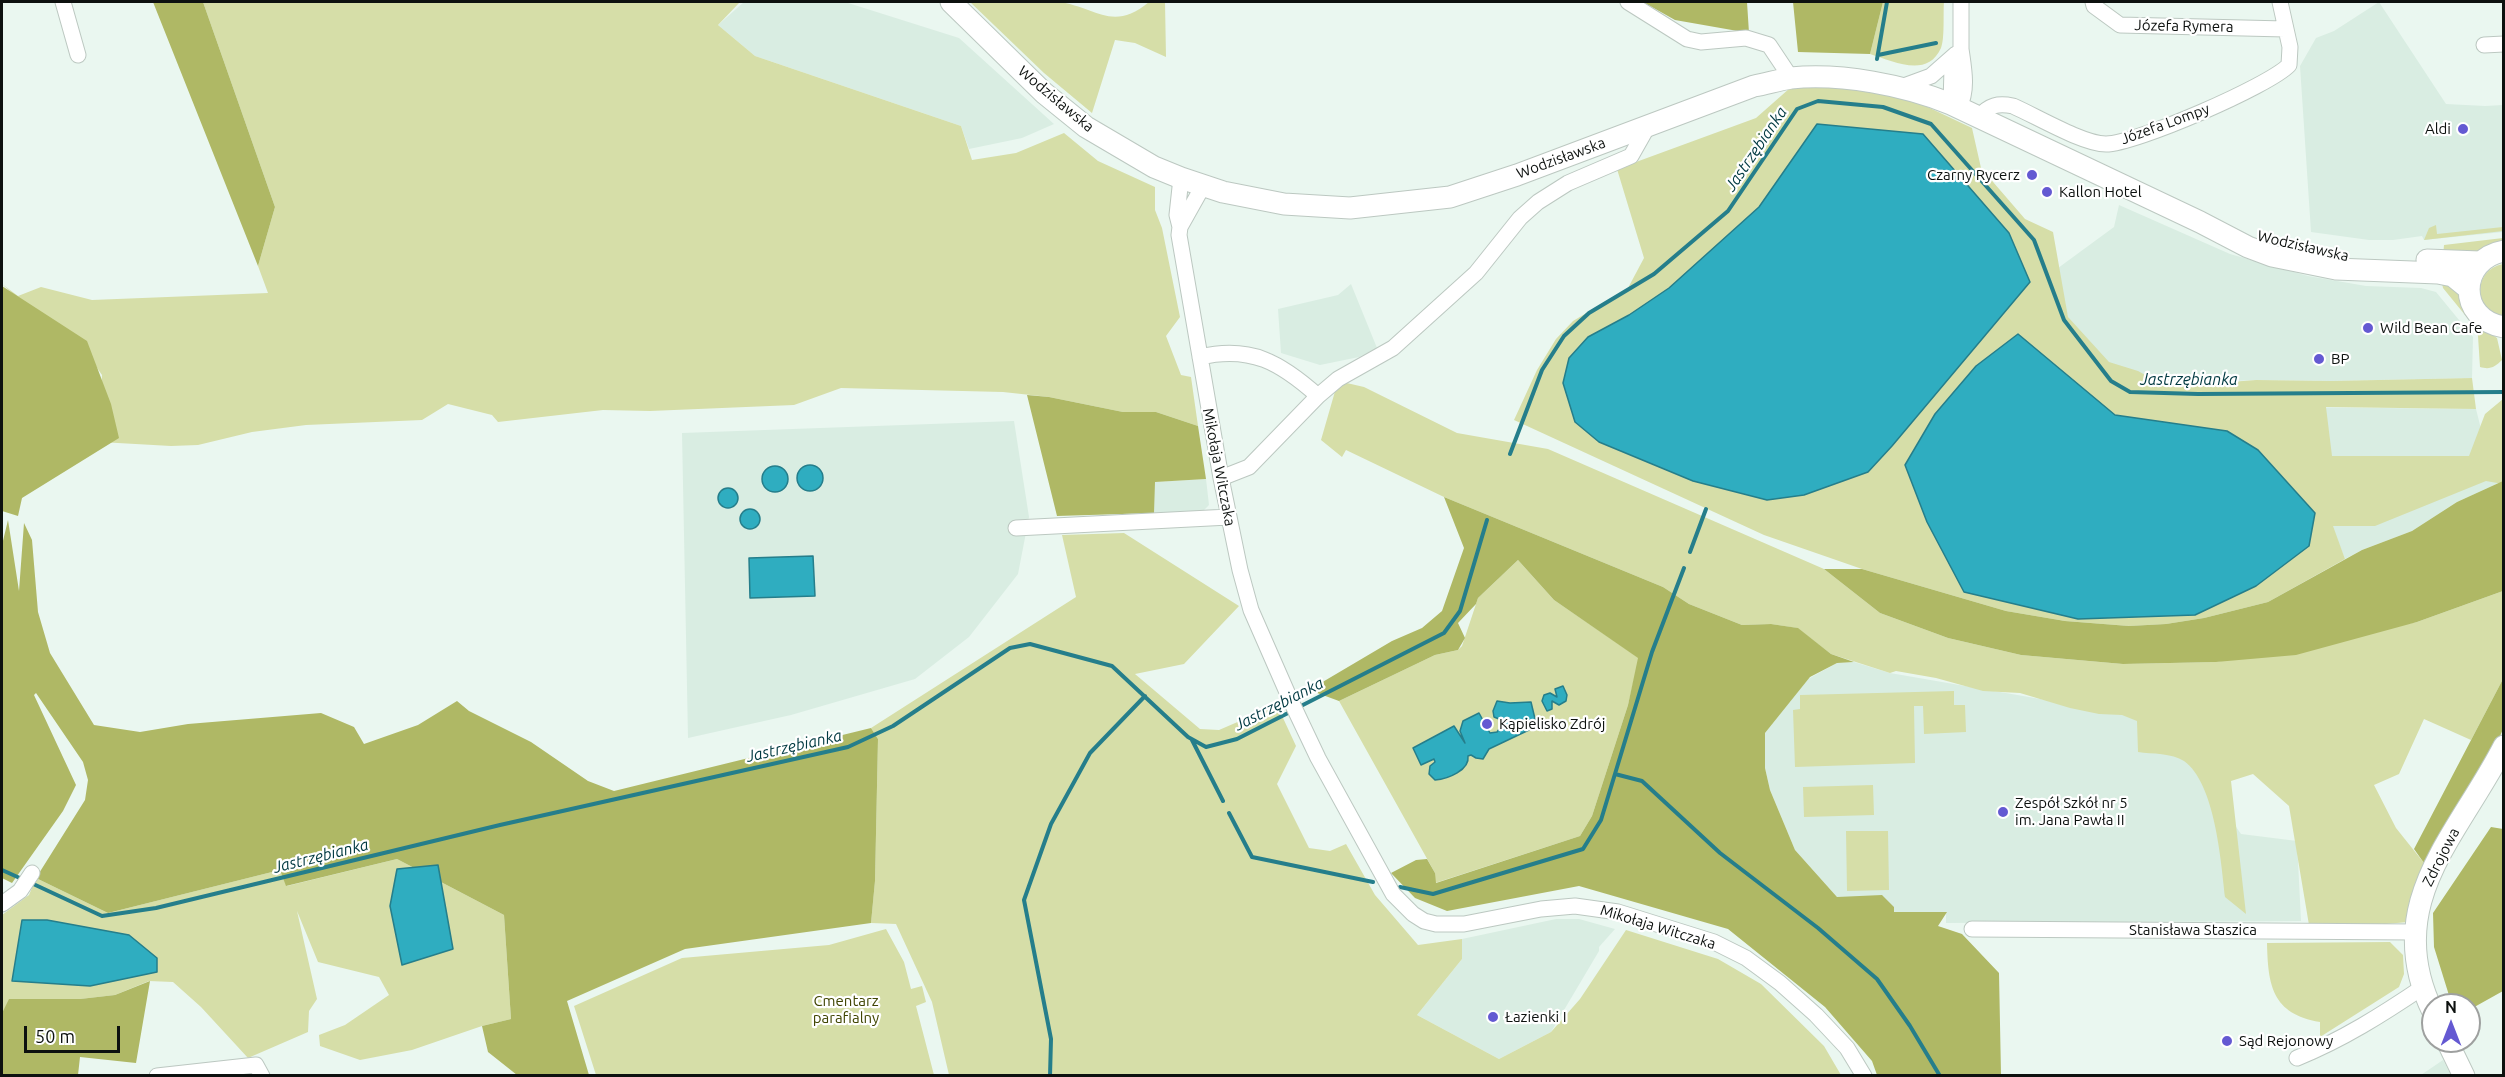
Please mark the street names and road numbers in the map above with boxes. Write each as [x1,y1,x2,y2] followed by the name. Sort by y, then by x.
[2134,16,2234,36] street label: Józefa Rymera
[1014,62,1098,136] street label: Wodzisławska
[2118,100,2212,148] street label: Józefa Lompy
[1514,134,1608,182] street label: Wodzisławska
[2255,227,2351,265] street label: Wodzisławska
[1199,406,1239,528] street label: Mikołaja Witczaka
[2419,825,2463,889] street label: Zdrojowa
[1598,901,1718,953] street label: Mikołaja Witczaka
[2129,921,2257,939] street label: Stanisława Staszica

